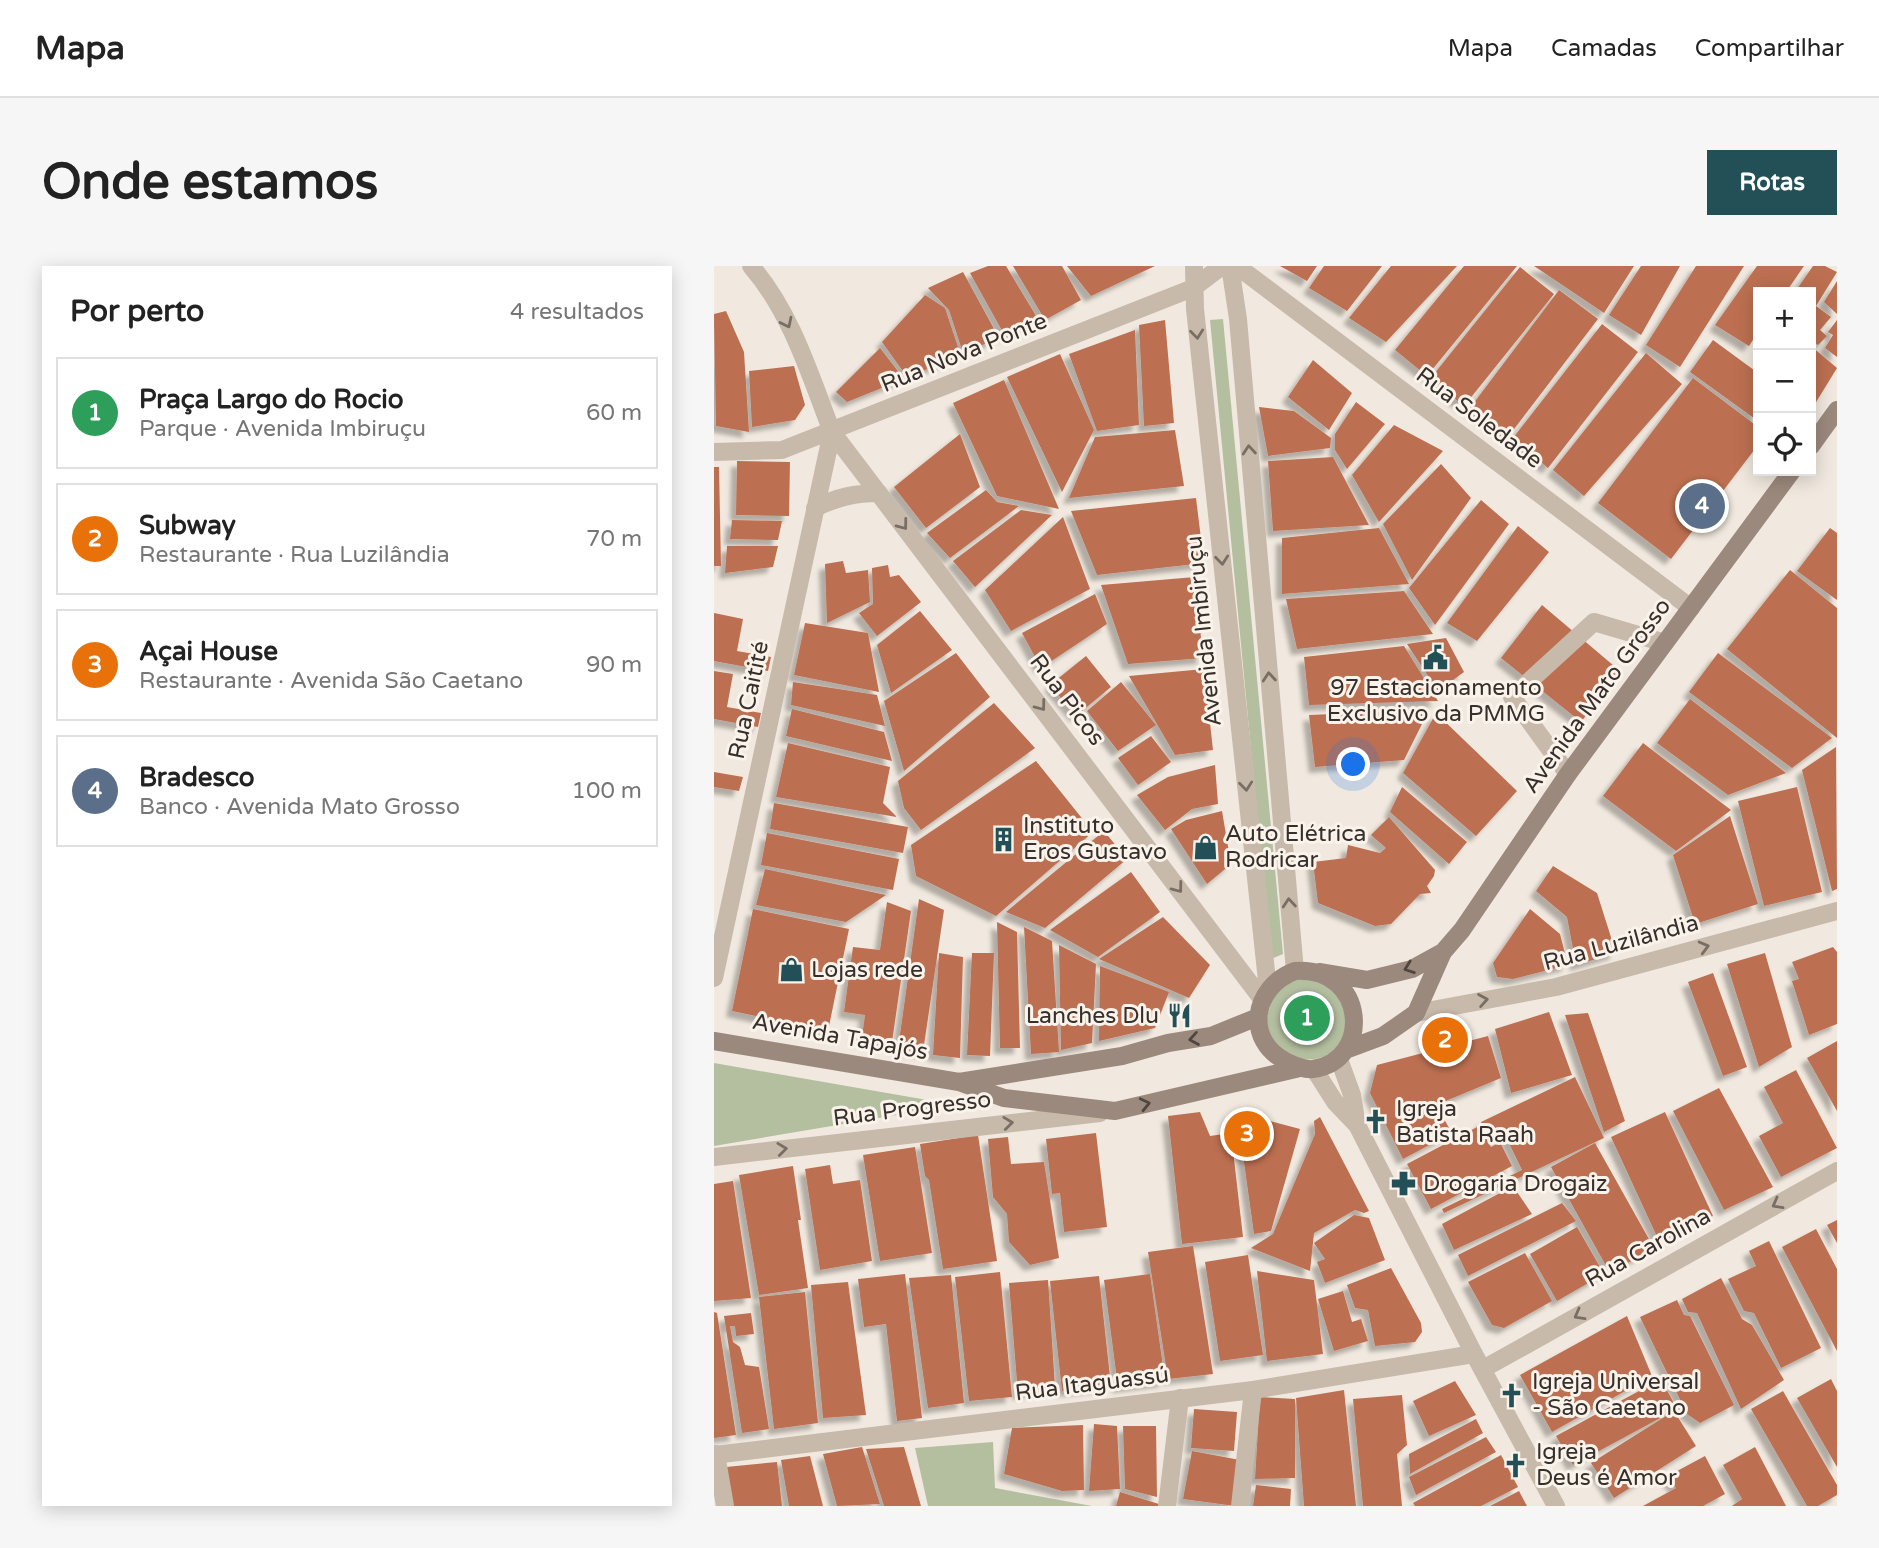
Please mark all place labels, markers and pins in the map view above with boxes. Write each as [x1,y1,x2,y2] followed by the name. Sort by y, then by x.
[1679,480,1725,532] pin: 4
[1422,644,1450,672] public building icon: 97 Estacionamento Exclusivo da PMMG
[1327,674,1545,728] place label: 97 Estacionamento Exclusivo da PMMG
[1023,812,1167,866] place label: Instituto Eros Gustavo
[1225,820,1366,874] place label: Auto Elétrica Rodricar
[989,825,1017,853] building icon: Instituto Eros Gustavo
[1191,833,1219,861] shop icon: Auto Elétrica Rodricar
[777,956,805,984] shop icon: Lojas rede
[811,956,923,984] place label: Lojas rede
[1284,992,1330,1044] pin: 1
[1026,1002,1159,1030] place label: Lanches Dlu
[1165,1002,1193,1030] restaurant icon: Lanches Dlu
[1422,1014,1468,1066] pin: 2
[1396,1095,1534,1149] place label: Igreja Batista Raah
[1224,1108,1270,1160] pin: 3
[1362,1108,1390,1136] church icon: Igreja Batista Raah
[1389,1170,1417,1198] pharmacy icon: Drogaria Drogaiz
[1423,1170,1608,1198] place label: Drogaria Drogaiz
[1532,1368,1699,1422] place label: Igreja Universal - São Caetano
[1498,1381,1526,1409] church icon: Igreja Universal - São Caetano
[1536,1438,1677,1492] place label: Igreja Deus é Amor
[1502,1451,1530,1479] church icon: Igreja Deus é Amor

